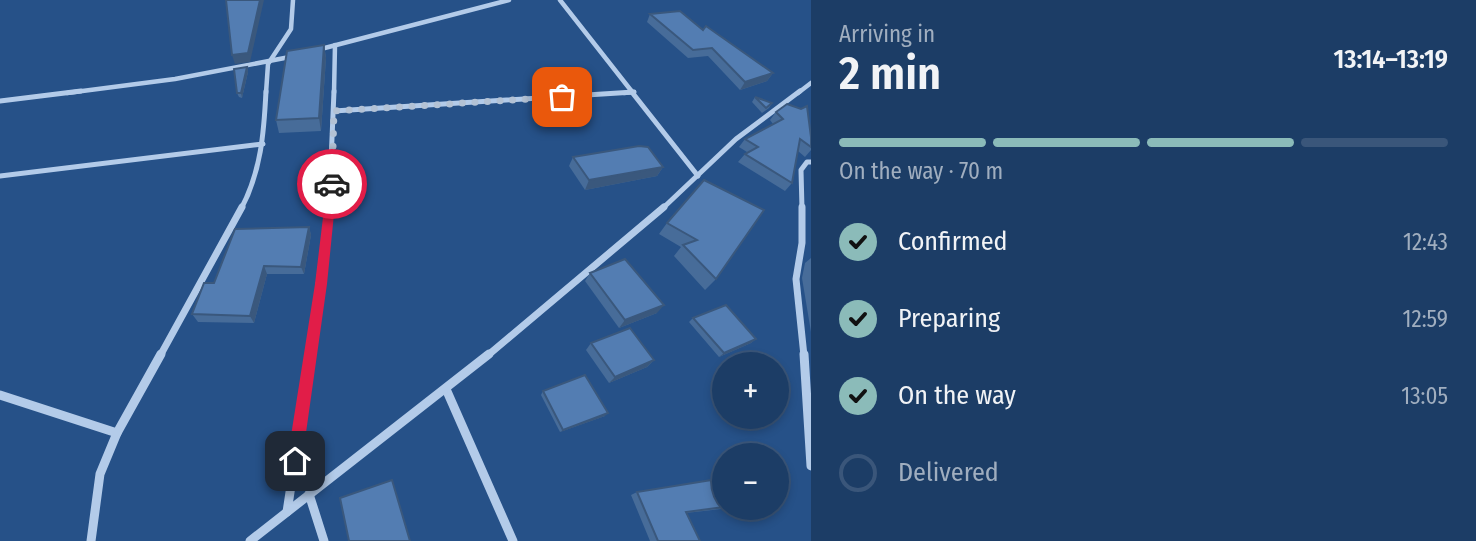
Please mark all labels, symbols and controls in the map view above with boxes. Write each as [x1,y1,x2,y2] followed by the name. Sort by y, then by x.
[839,20,935,48] text: Arriving in
[1333,44,1448,75] text: 13:14–13:19
[839,46,941,101] text: 2 min
[532,67,592,127] pin
[543,78,581,116] icon: bag
[297,149,367,219] courier
[839,157,1003,185] text: On the way · 70 m
[313,165,351,203] icon: car
[839,223,877,261] icon: check
[898,226,1008,257] text: Confirmed
[1403,228,1448,256] text: 12:43
[839,300,877,338] icon: check
[898,303,1000,334] text: Preparing
[1403,305,1448,333] text: 12:59
[712,352,789,520] map controls
[712,352,789,429] button: +
[839,377,877,415] icon: check
[898,380,1016,411] text: On the way
[1401,382,1448,410] text: 13:05
[265,431,325,491] pin
[276,442,314,480] icon: home
[712,443,789,520] button: −
[898,457,999,488] text: Delivered

